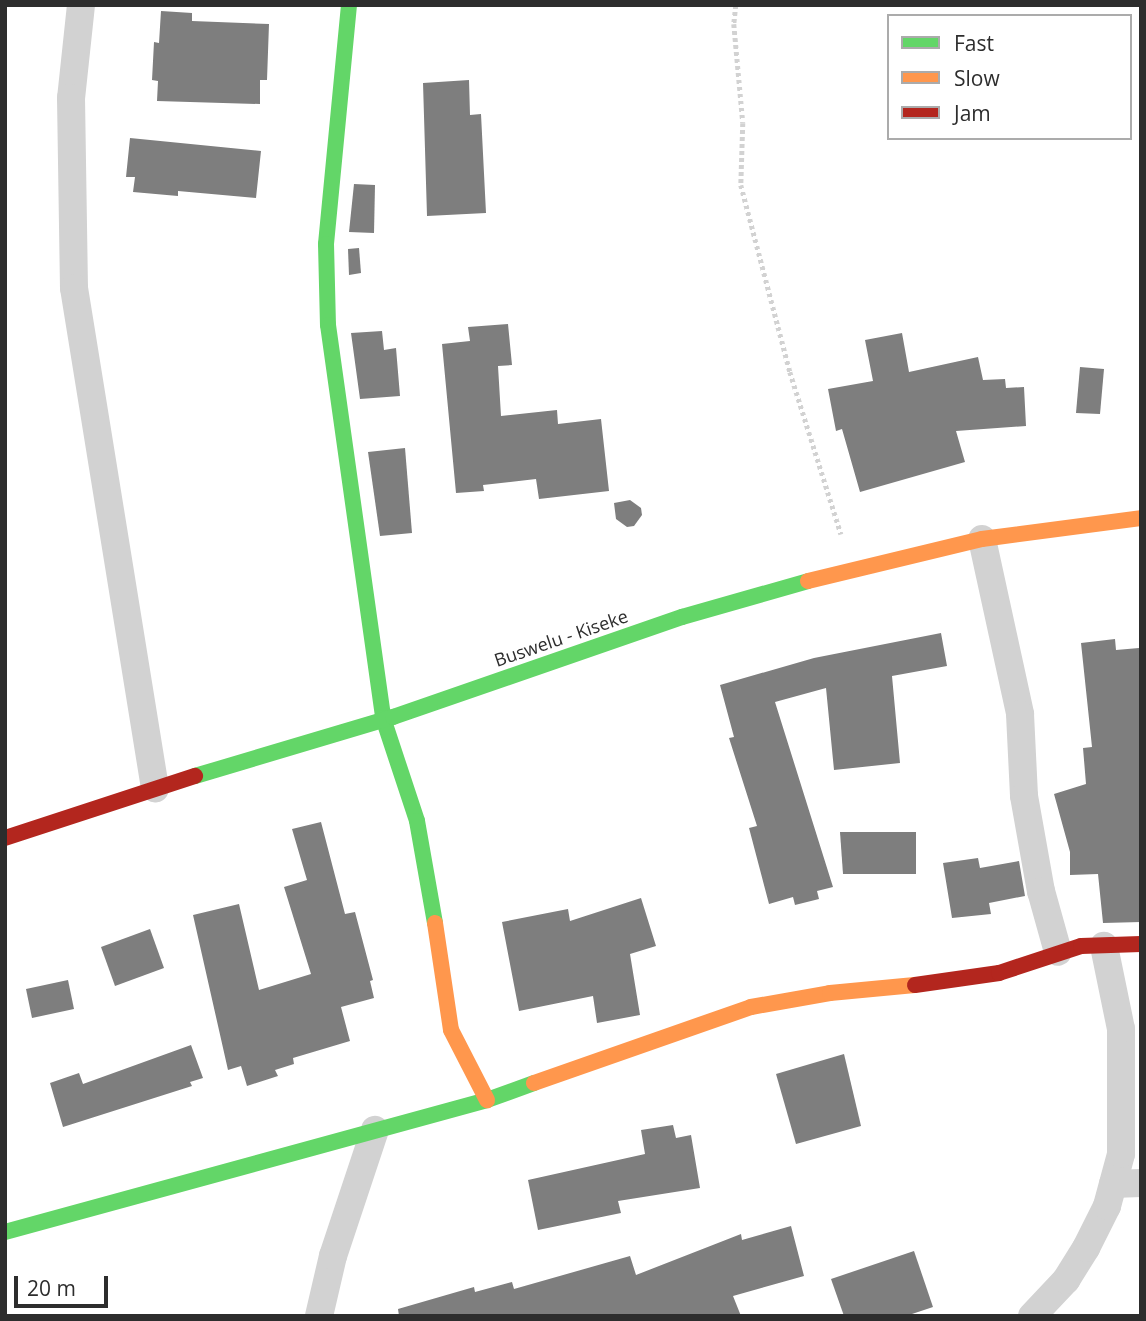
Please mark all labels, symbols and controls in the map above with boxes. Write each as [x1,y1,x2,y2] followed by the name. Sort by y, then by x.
[887,14,1132,140] legend
[954,29,994,57] text: Fast
[954,64,1000,92] text: Slow
[954,99,991,127] text: Jam
[491,605,631,671] street label: Buswelu - Kiseke
[18,1262,112,1306] scale bar
[27,1274,76,1302] text: 20 m

